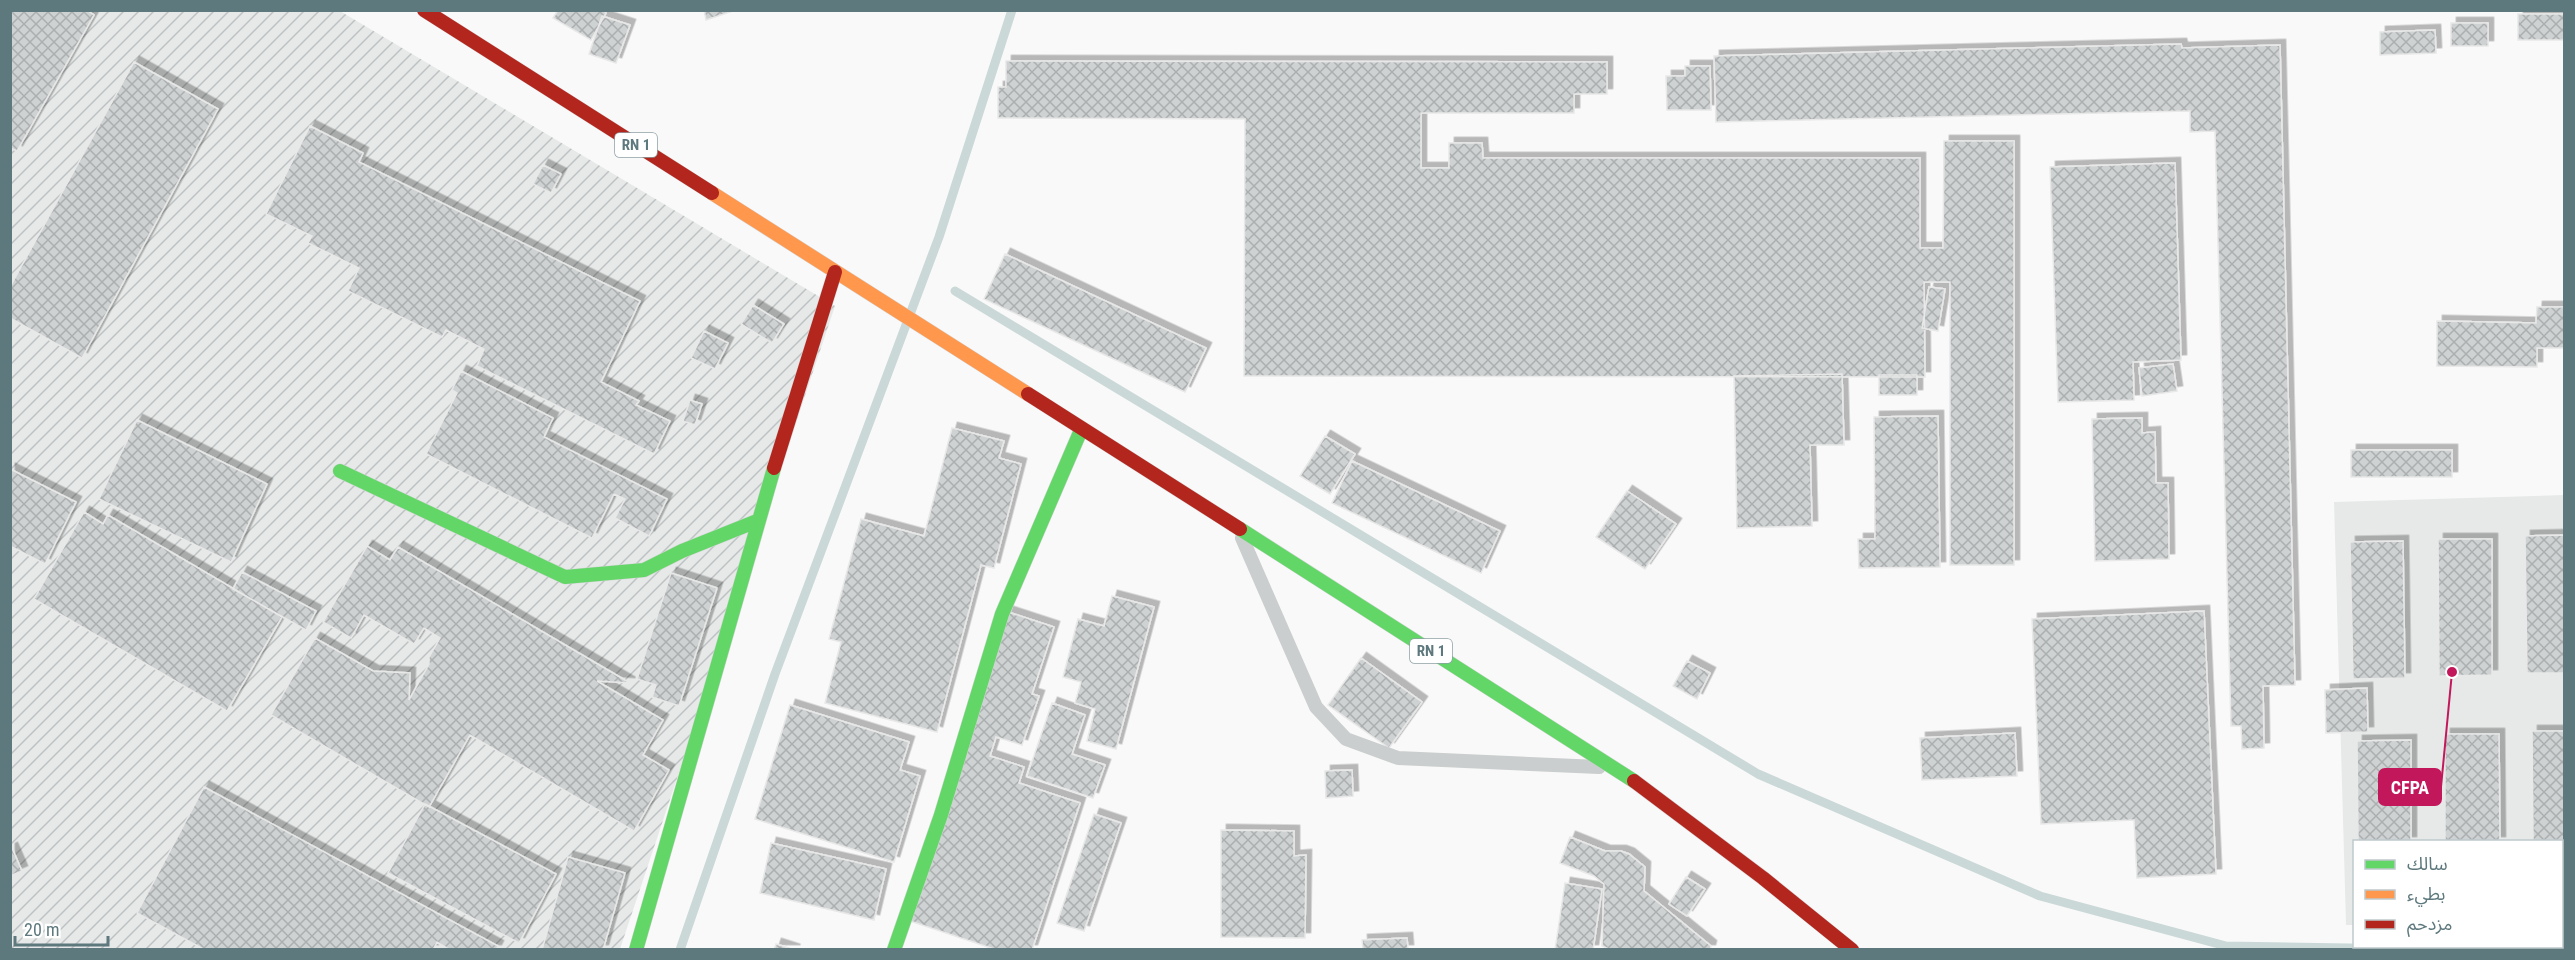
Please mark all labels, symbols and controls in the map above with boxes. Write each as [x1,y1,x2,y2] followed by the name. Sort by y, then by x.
[615,133,657,157] road number: RN 1
[1410,639,1452,663] road number: RN 1
[2379,769,2441,805] callout: CFPA
[2391,777,2429,798] text: CFPA
[2353,840,2563,948] legend
[2407,853,2448,874] text: سالك
[2407,883,2445,907] text: بطيء
[15,909,108,947] scale bar
[2407,913,2452,937] text: مزدحم
[24,919,59,940] text: 20 m

